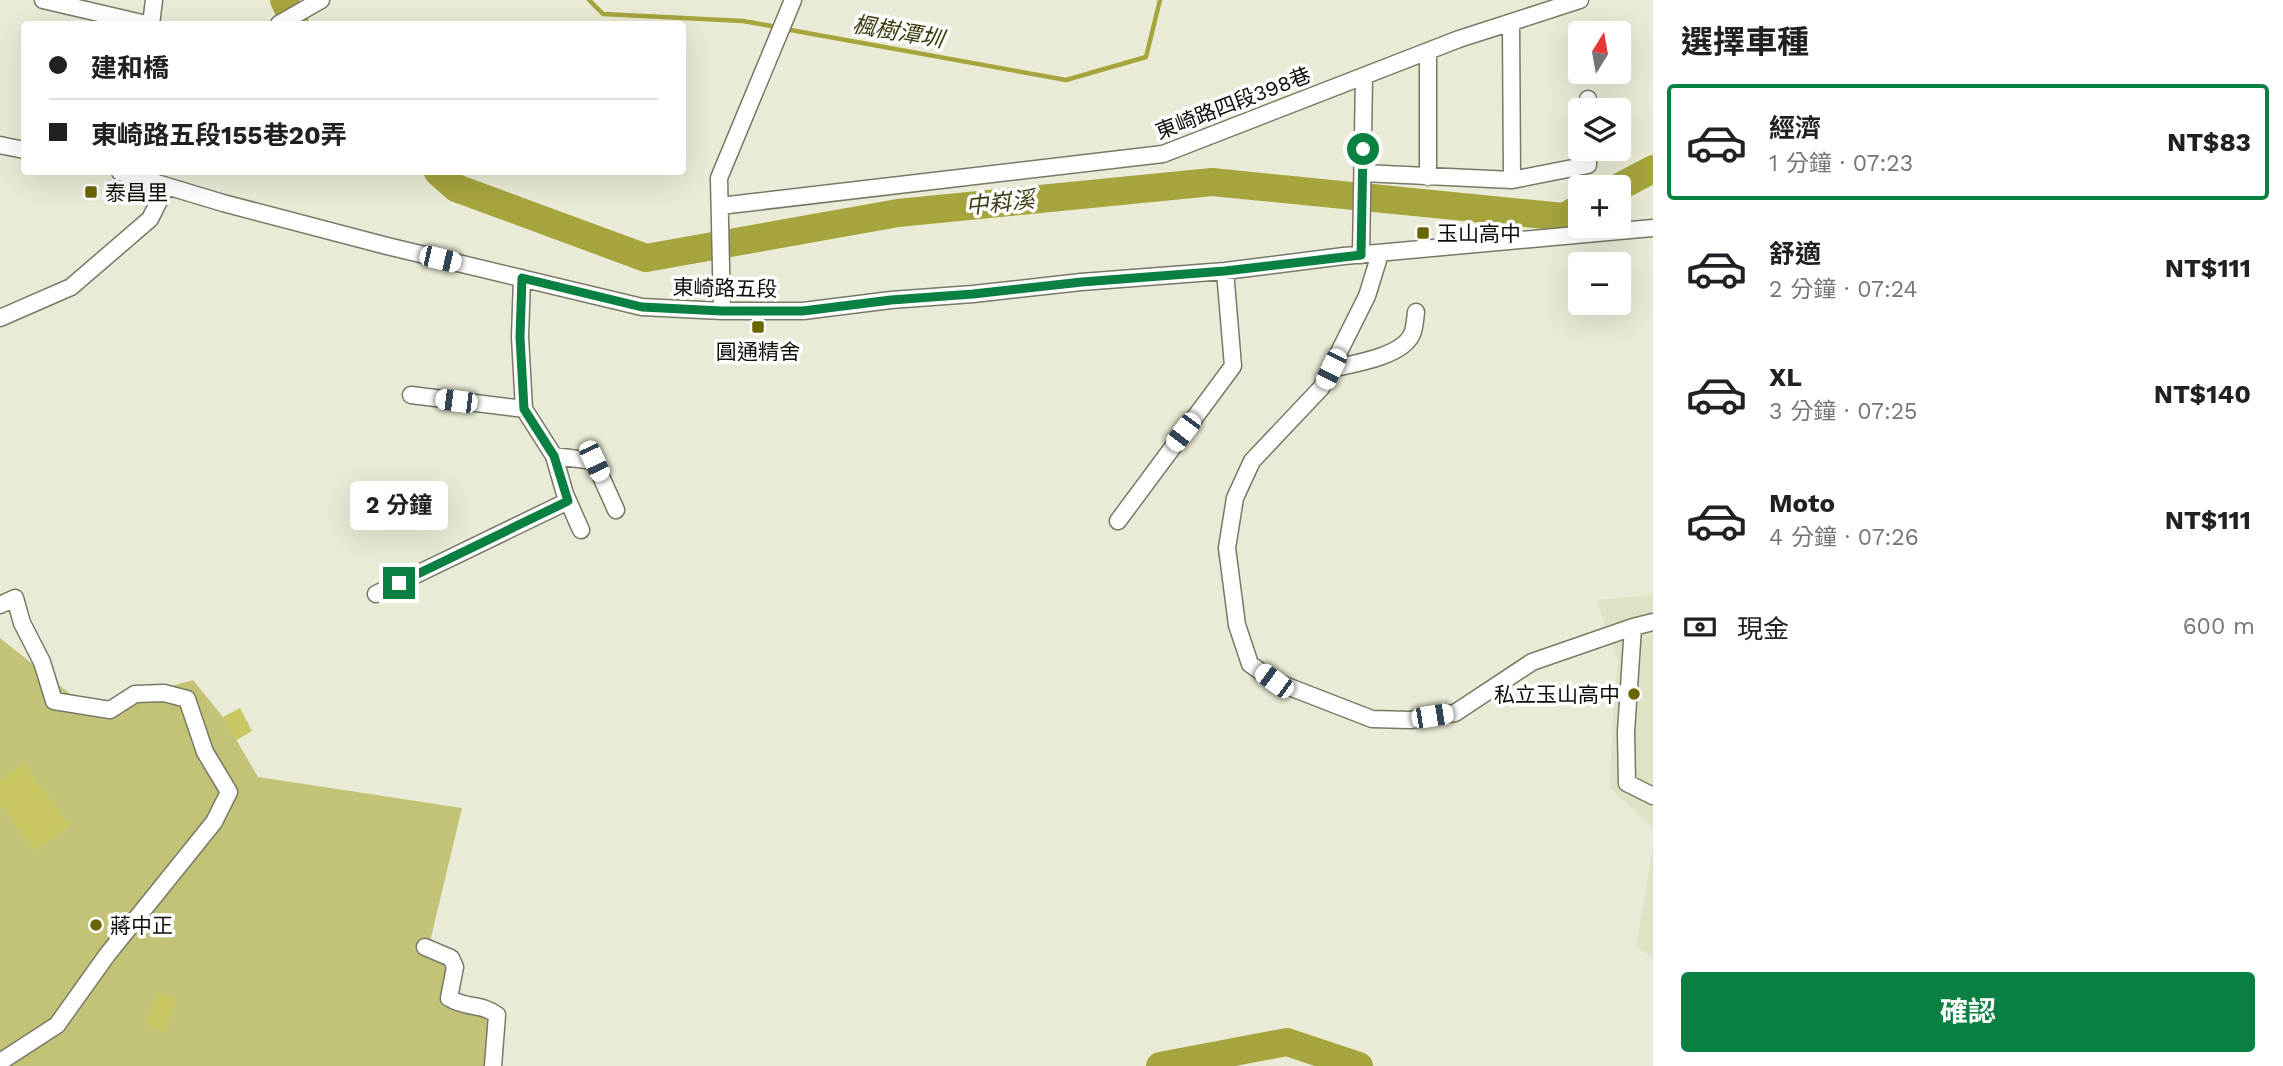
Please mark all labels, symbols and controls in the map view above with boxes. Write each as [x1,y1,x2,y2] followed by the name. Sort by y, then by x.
[850,11,949,54] water label: 楓樹潭圳
[1568,21,1631,84] north arrow
[1568,21,1631,315] map controls
[1681,23,1809,61] text: 選擇車種
[91,53,169,83] text: 建和橋
[1152,62,1314,144] street label: 東崎路四段398巷
[1568,98,1631,161] button: layers
[1685,111,1748,174] icon: car
[1769,113,1821,143] text: 經濟
[91,120,347,150] text: 東崎路五段155巷20弄
[2167,127,2251,157] text: NT$83
[1347,133,1379,165] route start
[1769,150,1913,177] text: 1 分鐘 · 07:23
[1568,175,1631,238] button: +
[105,180,168,205] place label: 泰昌里
[83,184,99,200] marker: 泰昌里
[964,186,1039,220] water label: 中嵙溪
[1437,221,1521,246] place label: 玉山高中
[1415,225,1431,241] marker: 玉山高中
[1685,237,1748,300] icon: car
[1769,239,1821,269] text: 舒適
[418,244,463,274] car
[1568,252,1631,315] button: −
[2165,253,2251,283] text: NT$111
[672,275,778,301] street label: 東崎路五段
[1769,276,1917,303] text: 2 分鐘 · 07:24
[750,319,766,335] marker: 圓通精舍
[716,339,800,364] place label: 圓通精舍
[1313,346,1350,392] car
[1769,362,1802,392] text: XL
[1685,363,1748,426] icon: car
[2154,379,2251,409] text: NT$140
[434,388,479,414] car
[1769,398,1918,425] text: 3 分鐘 · 07:25
[1162,409,1205,455] car
[576,438,613,484] car
[350,482,448,530] callout: 2 分鐘
[1769,488,1835,518] text: Moto
[1685,489,1748,552] icon: car
[366,492,432,519] text: 2 分鐘
[2165,505,2251,535] text: NT$111
[1769,524,1919,551] text: 4 分鐘 · 07:26
[383,567,415,599] route end
[1681,608,1719,646] icon: cash
[2183,613,2255,640] text: 600 m
[1737,614,1789,644] text: 現金
[1251,660,1298,702] car
[1494,682,1620,707] place label: 私立玉山高中
[1626,686,1642,702] marker: 私立玉山高中
[1410,702,1455,730] car
[110,913,173,938] place label: 蔣中正
[88,917,104,933] marker: 蔣中正
[1681,972,2255,1052] button: 確認

